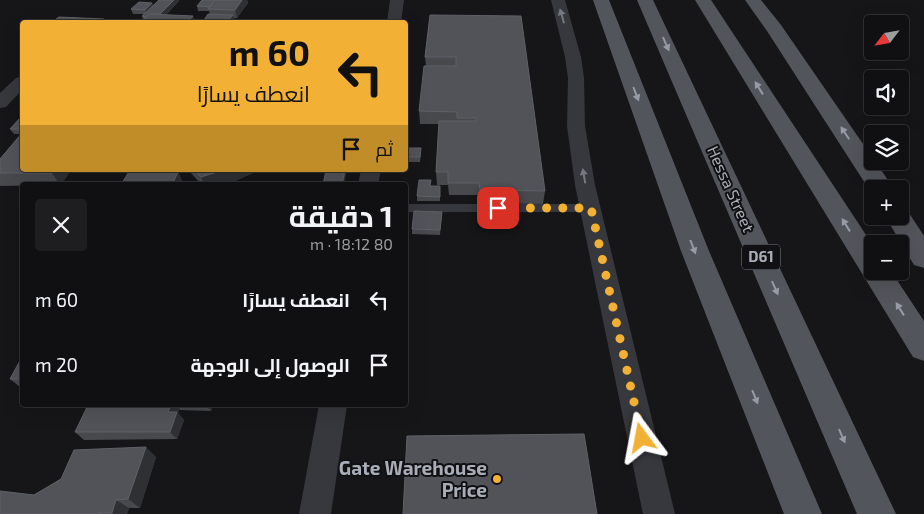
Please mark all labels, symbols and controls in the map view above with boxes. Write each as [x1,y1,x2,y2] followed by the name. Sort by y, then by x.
[558,8,566,23] one-way arrow
[864,15,909,60] north arrow
[864,15,909,280] map controls
[229,31,310,73] text: 60 m
[662,37,670,51] one-way arrow
[328,40,393,105] icon: left
[864,70,909,115] button: sound
[197,80,310,106] text: انعطف يسارًا
[754,81,764,95] one-way arrow
[633,87,640,102] one-way arrow
[864,125,909,170] button: layers
[841,126,850,140] one-way arrow
[337,135,365,163] icon: arrive
[375,137,393,160] text: ثم
[704,143,759,235] street label: Hessa Street
[579,168,587,184] one-way arrow
[864,180,909,225] button: +
[477,187,519,229] pin
[484,194,512,222] icon: arrive
[289,197,393,233] text: 1 دقيقة
[35,199,87,251] button: close
[842,219,851,232] one-way arrow
[310,234,393,253] text: 80 m · 18:12
[864,235,909,280] button: −
[690,239,697,254] one-way arrow
[742,244,780,270] road number: D61
[772,281,780,295] one-way arrow
[365,286,393,314] icon: left
[35,288,78,311] text: 60 m
[242,288,350,311] text: انعطف يسارًا
[895,303,905,316] one-way arrow
[365,351,393,379] icon: arrive
[35,353,78,376] text: 20 m
[190,353,350,376] text: الوصول إلى الوجهة
[751,390,759,404] one-way arrow
[615,411,667,463] position arrow
[839,429,847,443] one-way arrow
[339,456,487,501] place label: Gate Warehouse Price
[491,473,503,485] marker: Gate Warehouse Price

